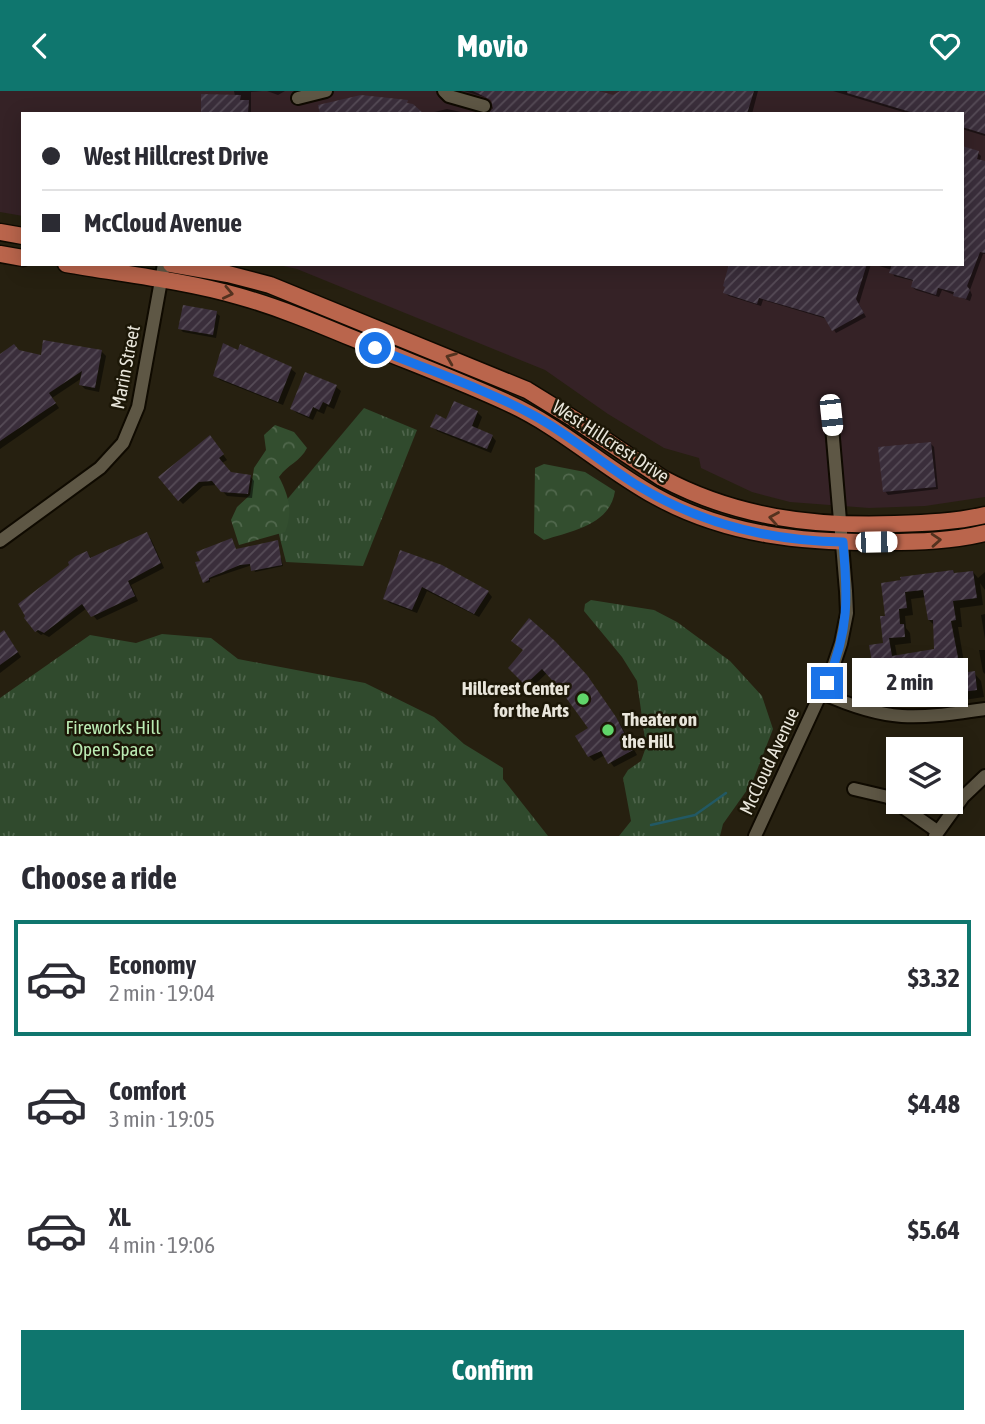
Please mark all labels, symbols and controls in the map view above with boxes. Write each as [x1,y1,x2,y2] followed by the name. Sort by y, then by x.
[21,27,59,65] icon: back
[457,27,528,64] text: Movio
[926,27,964,65] icon: heart
[84,141,269,171] text: West Hillcrest Drive
[84,208,242,238] text: McCloud Avenue
[222,285,234,300] one-way arrow
[106,323,144,411] street label: Marin Street
[359,332,391,364] route start
[445,352,458,366] one-way arrow
[819,393,844,437] car
[548,395,674,487] street label: West Hillcrest Drive
[768,511,780,526] one-way arrow
[855,531,898,553] car
[931,533,942,548] one-way arrow
[852,659,967,707] callout: 2 min
[811,667,843,699] route end
[887,669,933,695] text: 2 min
[462,677,569,721] place label: Hillcrest Center for the Arts
[575,691,591,707] marker: Hillcrest Center for the Arts
[735,704,803,818] street label: McCloud Avenue
[621,708,697,752] place label: Theater on the Hill
[66,716,160,760] park label: Fireworks Hill Open Space
[600,722,616,738] marker: Theater on the Hill
[886,737,963,814] map controls
[886,737,963,814] button: layers
[21,859,177,896] text: Choose a ride
[25,947,88,1010] icon: car
[109,950,196,980] text: Economy
[908,963,960,993] text: $3.32
[109,980,215,1006] text: 2 min · 19:04
[25,1073,88,1136] icon: car
[109,1076,186,1106] text: Comfort
[908,1089,960,1119] text: $4.48
[109,1106,215,1132] text: 3 min · 19:05
[25,1199,88,1262] icon: car
[109,1202,131,1232] text: XL
[908,1215,960,1245] text: $5.64
[109,1232,215,1258] text: 4 min · 19:06
[21,1330,964,1410] button: Confirm

